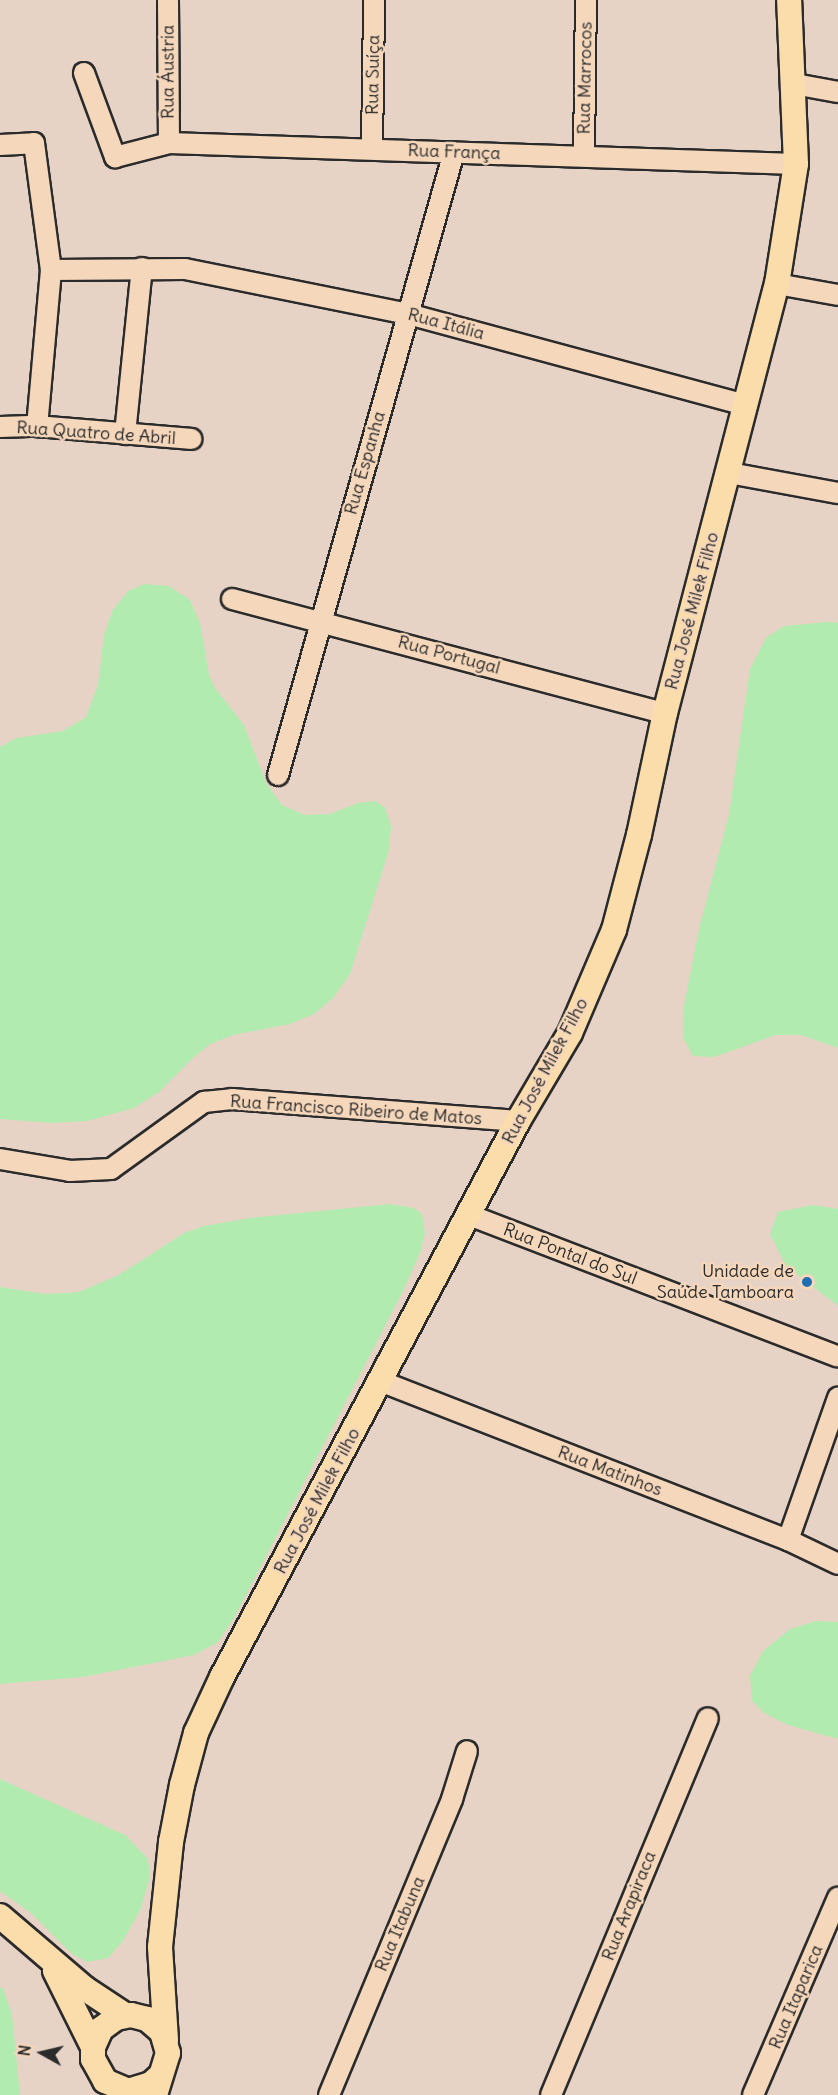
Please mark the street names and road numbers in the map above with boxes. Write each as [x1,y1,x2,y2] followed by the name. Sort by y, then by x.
[573,21,597,135] street label: Rua Marrocos
[157,25,179,119] street label: Rua Áustria
[362,35,384,115] street label: Rua Suíça
[407,140,501,164] street label: Rua França
[405,303,487,345] street label: Rua Itália
[340,409,390,517] street label: Rua Espanha
[16,417,176,449] street label: Rua Quatro de Abril
[661,530,723,692] street label: Rua José Milek Filho
[395,631,503,679] street label: Rua Portugal
[497,994,593,1148] street label: Rua José Milek Filho
[229,1090,483,1130] street label: Rua Francisco Ribeiro de Matos
[500,1219,640,1289] street label: Rua Pontal do Sul
[269,1424,365,1578] street label: Rua José Milek Filho
[555,1441,665,1501] street label: Rua Matinhos
[597,1848,661,1964] street label: Rua Arapiraca
[370,1873,430,1975] street label: Rua Itabuna
[764,1942,828,2052] street label: Rua Itaparica

